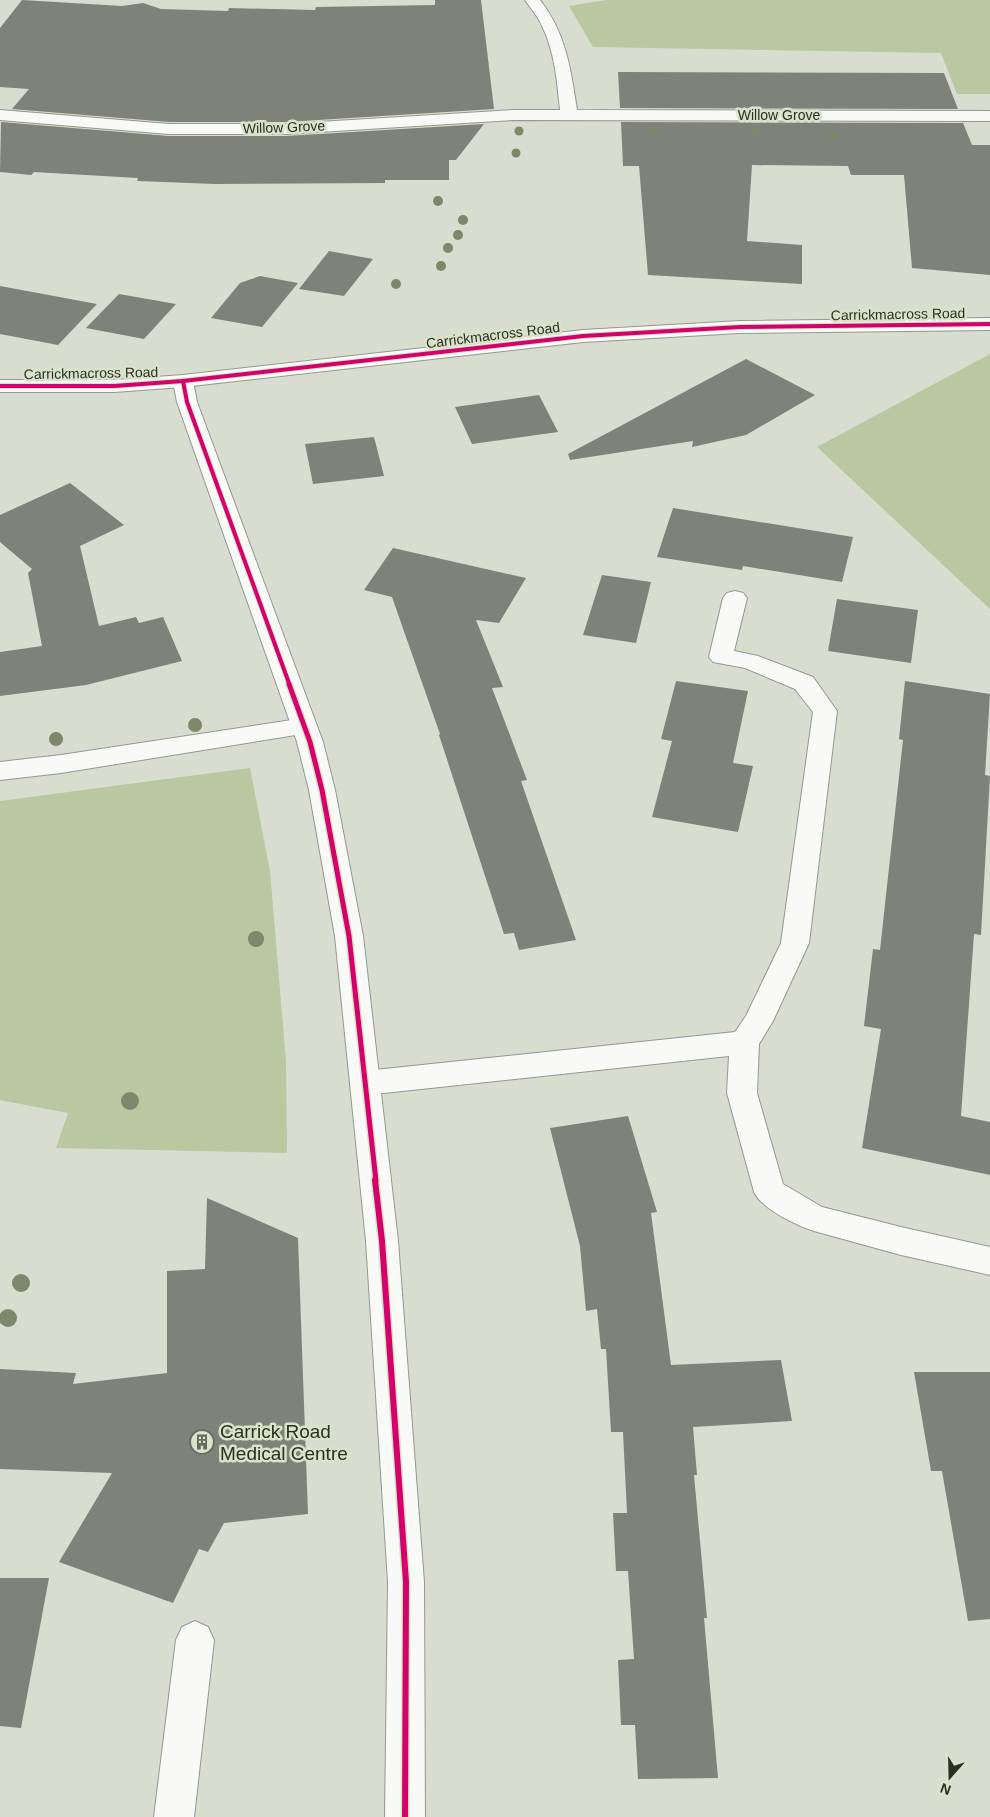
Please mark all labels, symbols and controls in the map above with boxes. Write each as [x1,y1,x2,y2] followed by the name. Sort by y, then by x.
[738,107,820,123] street label: Willow Grove
[243,118,326,136] street label: Willow Grove
[831,305,965,323] street label: Carrickmacross Road
[425,319,561,351] street label: Carrickmacross Road
[24,364,158,382] street label: Carrickmacross Road
[220,1421,348,1464] place label: Carrick Road Medical Centre
[189,1429,215,1455] building icon: Carrick Road Medical Centre
[925,1752,975,1802] north arrow
[938,1780,953,1798] text: N

